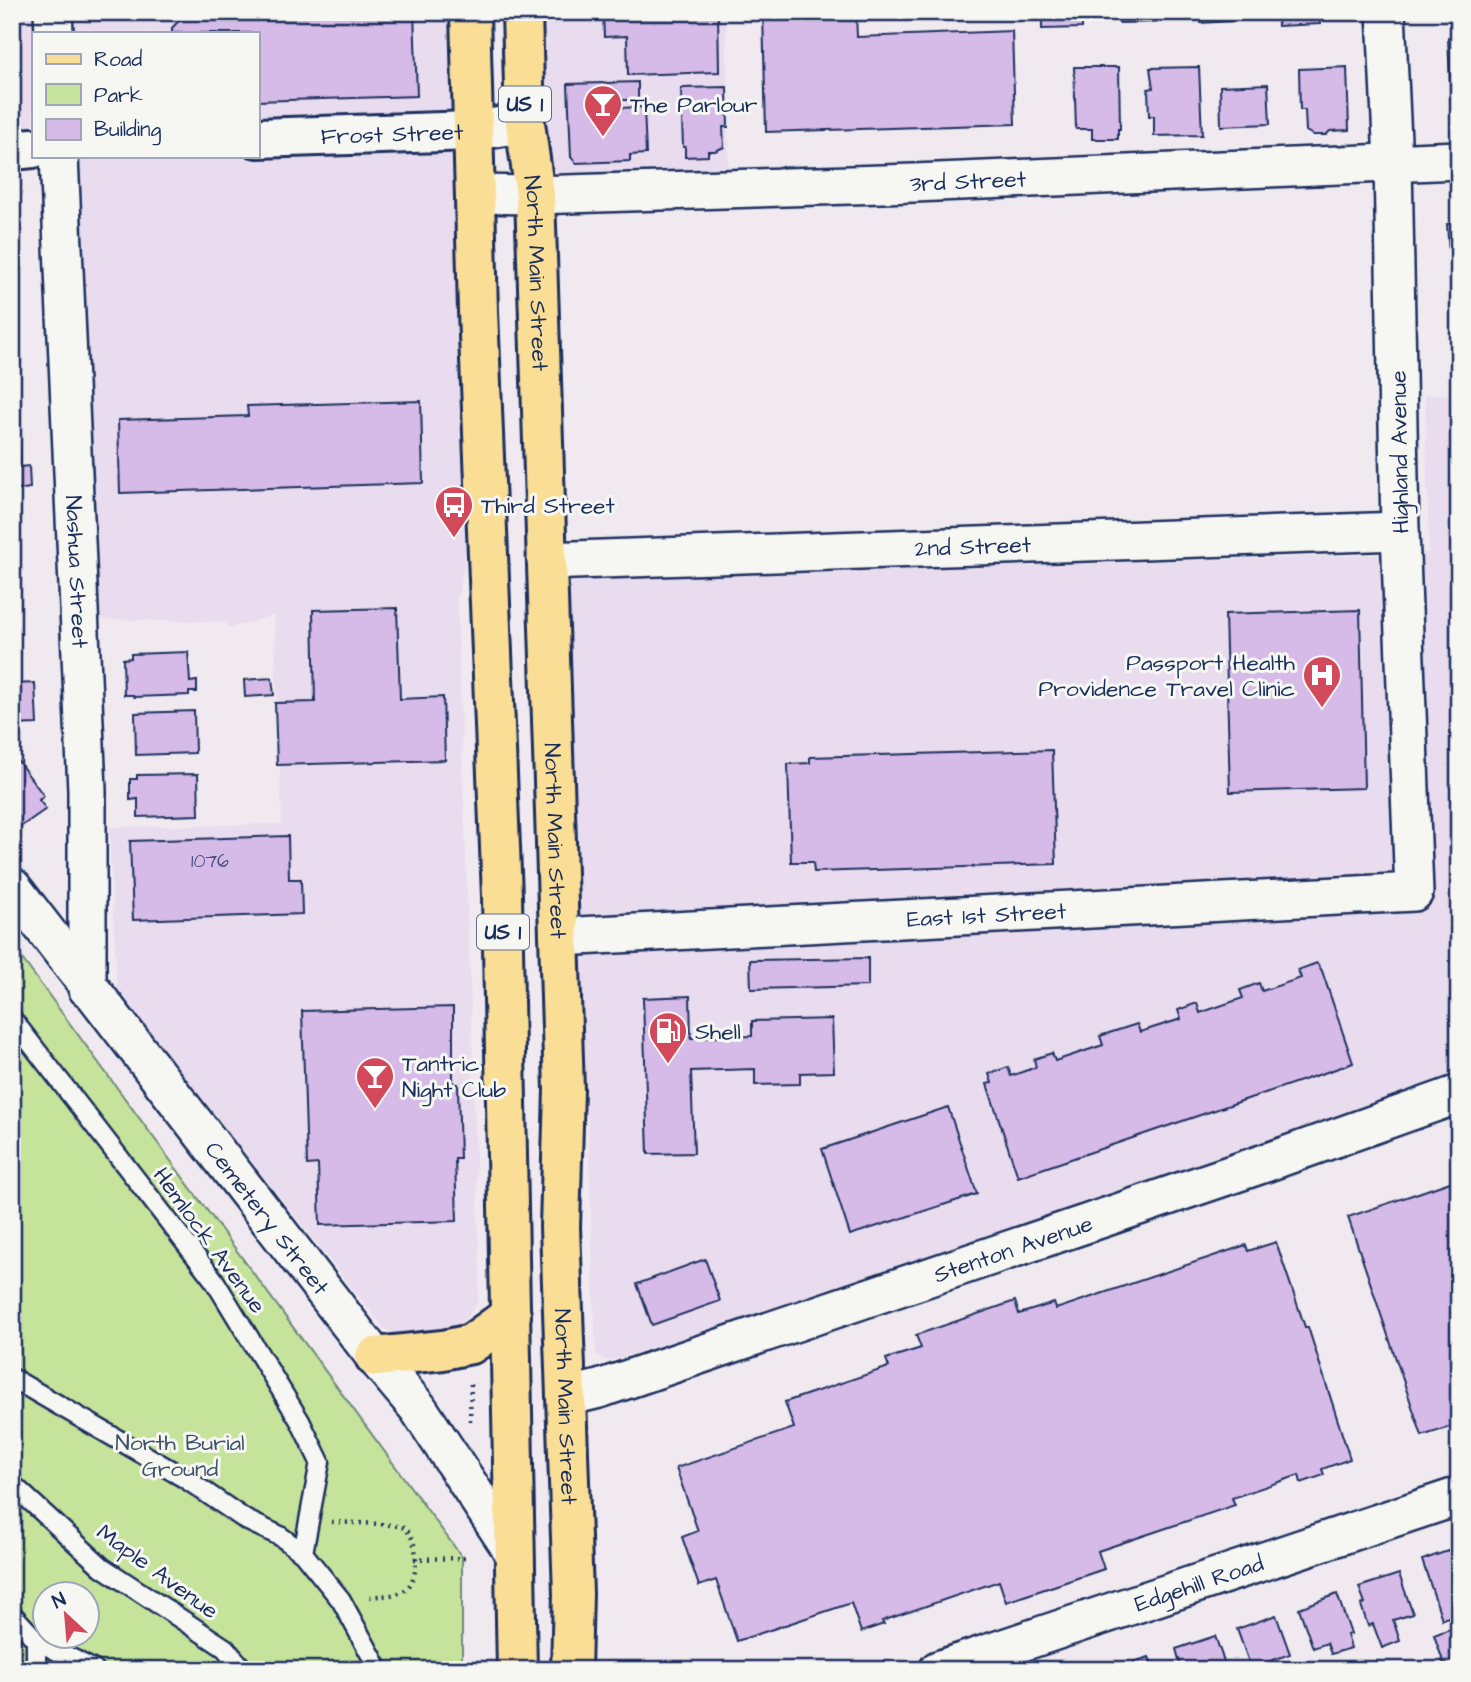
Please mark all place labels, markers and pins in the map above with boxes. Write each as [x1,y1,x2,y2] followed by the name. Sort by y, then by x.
[582,83,624,138] bar icon: The Parlour
[630,89,758,121] place label: The Parlour
[433,484,475,539] bus stop icon: Third Street
[481,490,616,522] place label: Third Street
[1039,647,1296,705] place label: Passport Health Providence Travel Clinic
[1301,654,1343,709] hospital icon: Passport Health Providence Travel Clinic
[647,1010,689,1065] fuel station icon: Shell
[695,1016,741,1048] place label: Shell
[402,1048,506,1107] place label: Tantric Night Club
[354,1055,396,1110] bar icon: Tantric Night Club

